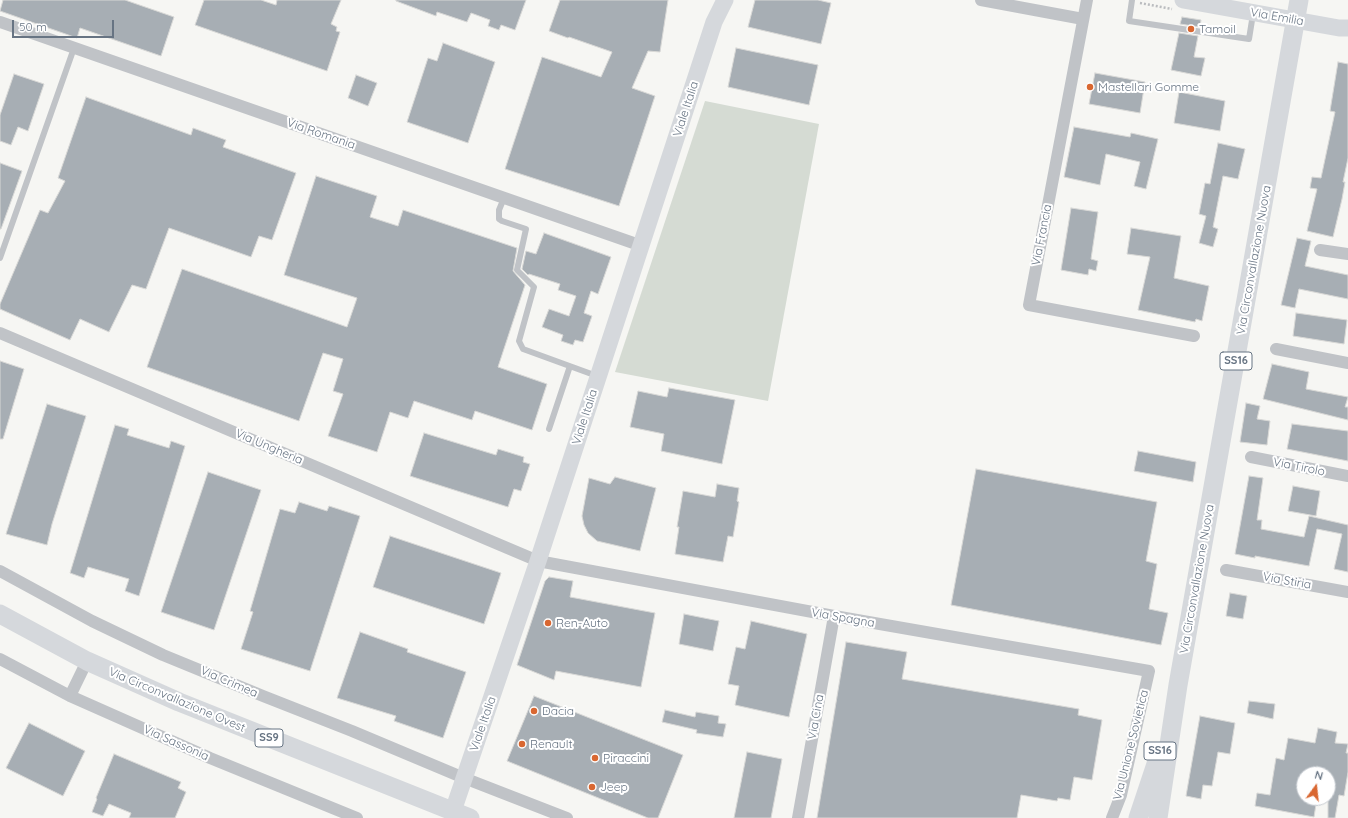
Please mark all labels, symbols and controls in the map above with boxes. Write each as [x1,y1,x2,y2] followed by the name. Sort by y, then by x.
[1249,5,1305,29] street label: Via Emilia
[14,12,116,38] scale bar
[19,19,47,34] text: 50 m
[1199,22,1236,36] place label: Tamoil
[1186,24,1196,34] marker: Tamoil
[670,79,702,139] street label: Viale Italia
[1098,80,1199,94] place label: Mastellari Gomme
[1085,82,1095,92] marker: Mastellari Gomme
[285,116,357,152] street label: Via Romania
[1234,184,1274,336] street label: Via Circonvallazione Nuova
[1029,203,1055,267] street label: Via Francia
[1220,352,1252,370] road number: SS16
[569,387,601,447] street label: Viale Italia
[233,426,305,468] street label: Via Ungheria
[1272,455,1326,479] street label: Via Tirolo
[1177,503,1217,655] street label: Via Circonvallazione Nuova
[1262,570,1312,592] street label: Via Stiria
[810,605,876,631] street label: Via Spagna
[556,616,608,630] place label: Ren-Auto
[543,618,553,628] marker: Ren-Auto
[198,663,260,701] street label: Via Crimea
[106,665,248,735] street label: Via Circonvallazione Ovest
[1110,688,1152,802] street label: Via Unione Sovietica
[805,693,827,741] street label: Via Cina
[467,694,499,754] street label: Viale Italia
[542,704,574,718] place label: Dacia
[529,706,539,716] marker: Dacia
[141,722,211,764] street label: Via Sassonia
[255,729,283,747] road number: SS9
[530,737,572,751] place label: Renault
[517,739,527,749] marker: Renault
[1144,742,1176,760] road number: SS16
[603,751,649,765] place label: Piraccini
[590,753,600,763] marker: Piraccini
[1296,766,1336,806] north arrow
[1313,768,1325,783] text: N
[600,780,628,794] place label: Jeep
[587,782,597,792] marker: Jeep

